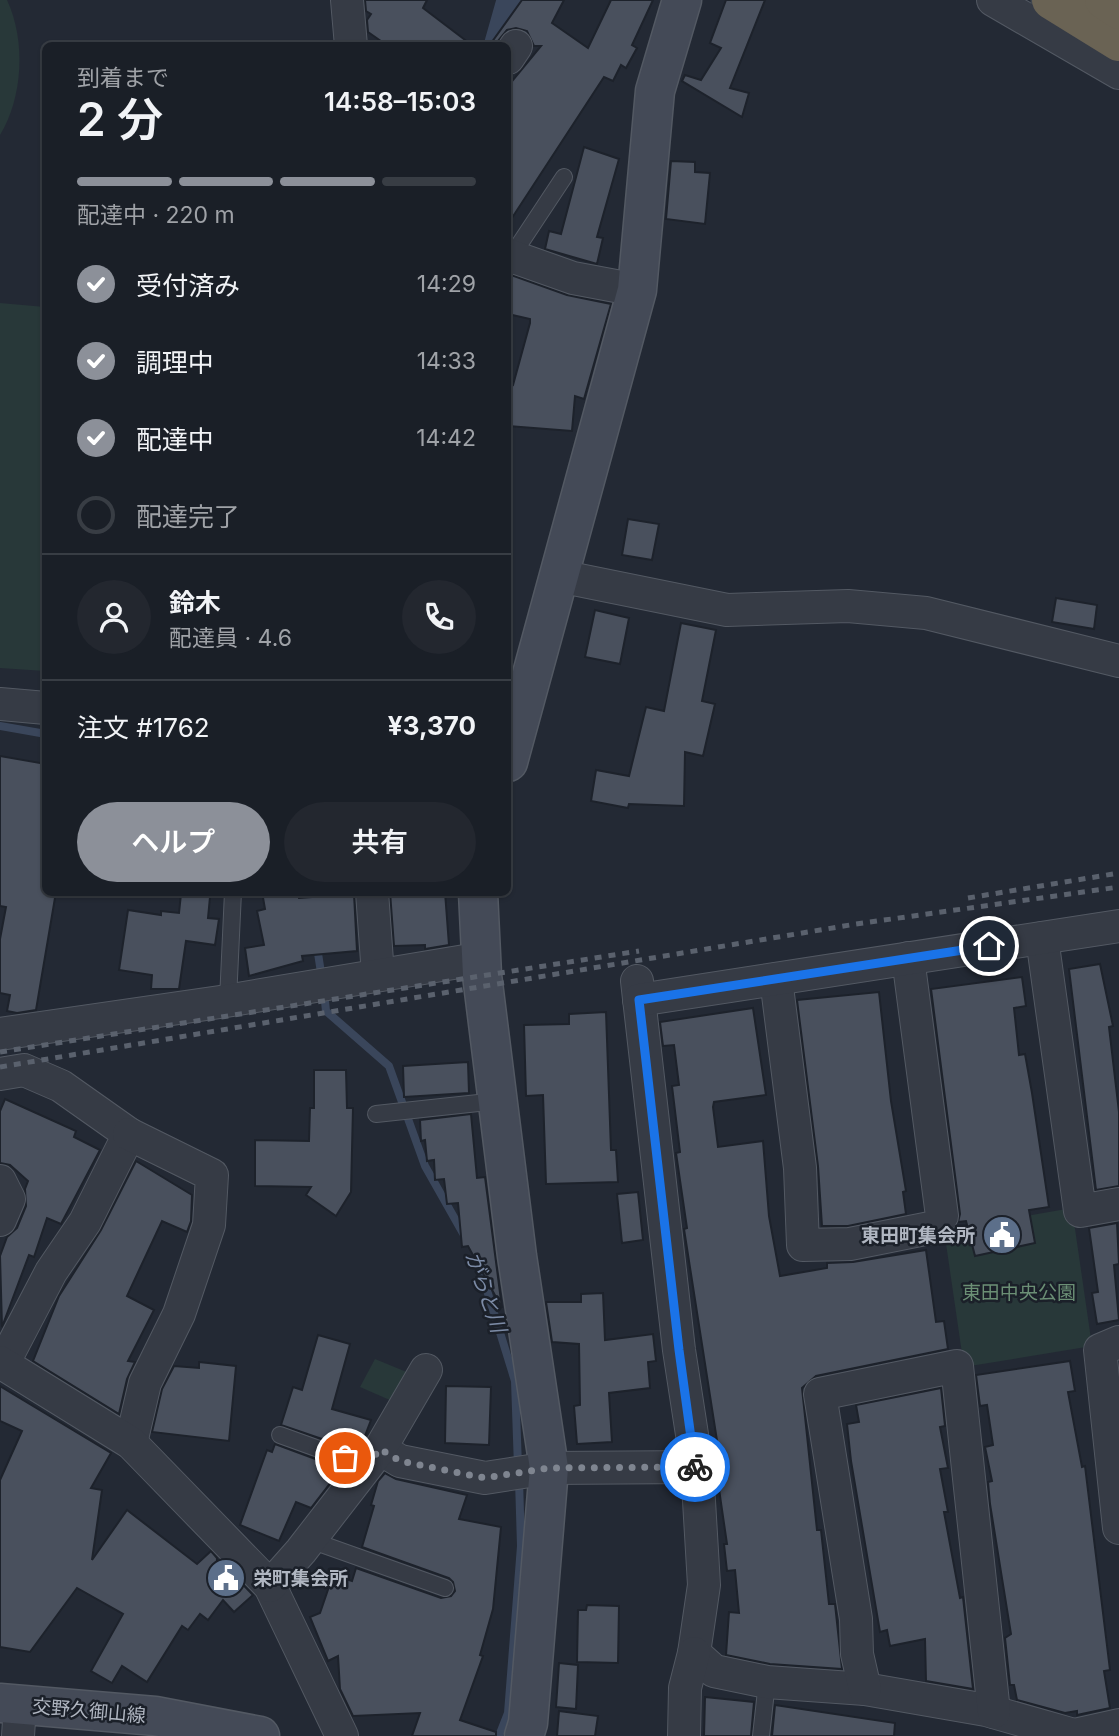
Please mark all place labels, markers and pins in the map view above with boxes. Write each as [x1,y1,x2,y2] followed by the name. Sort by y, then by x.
[959,916,1019,976] pin
[981,1214,1023,1256] public building icon: 東田町集会所
[861,1224,975,1247] place label: 東田町集会所
[315,1428,375,1488] pin
[205,1557,247,1599] public building icon: 栄町集会所
[253,1567,348,1590] place label: 栄町集会所

